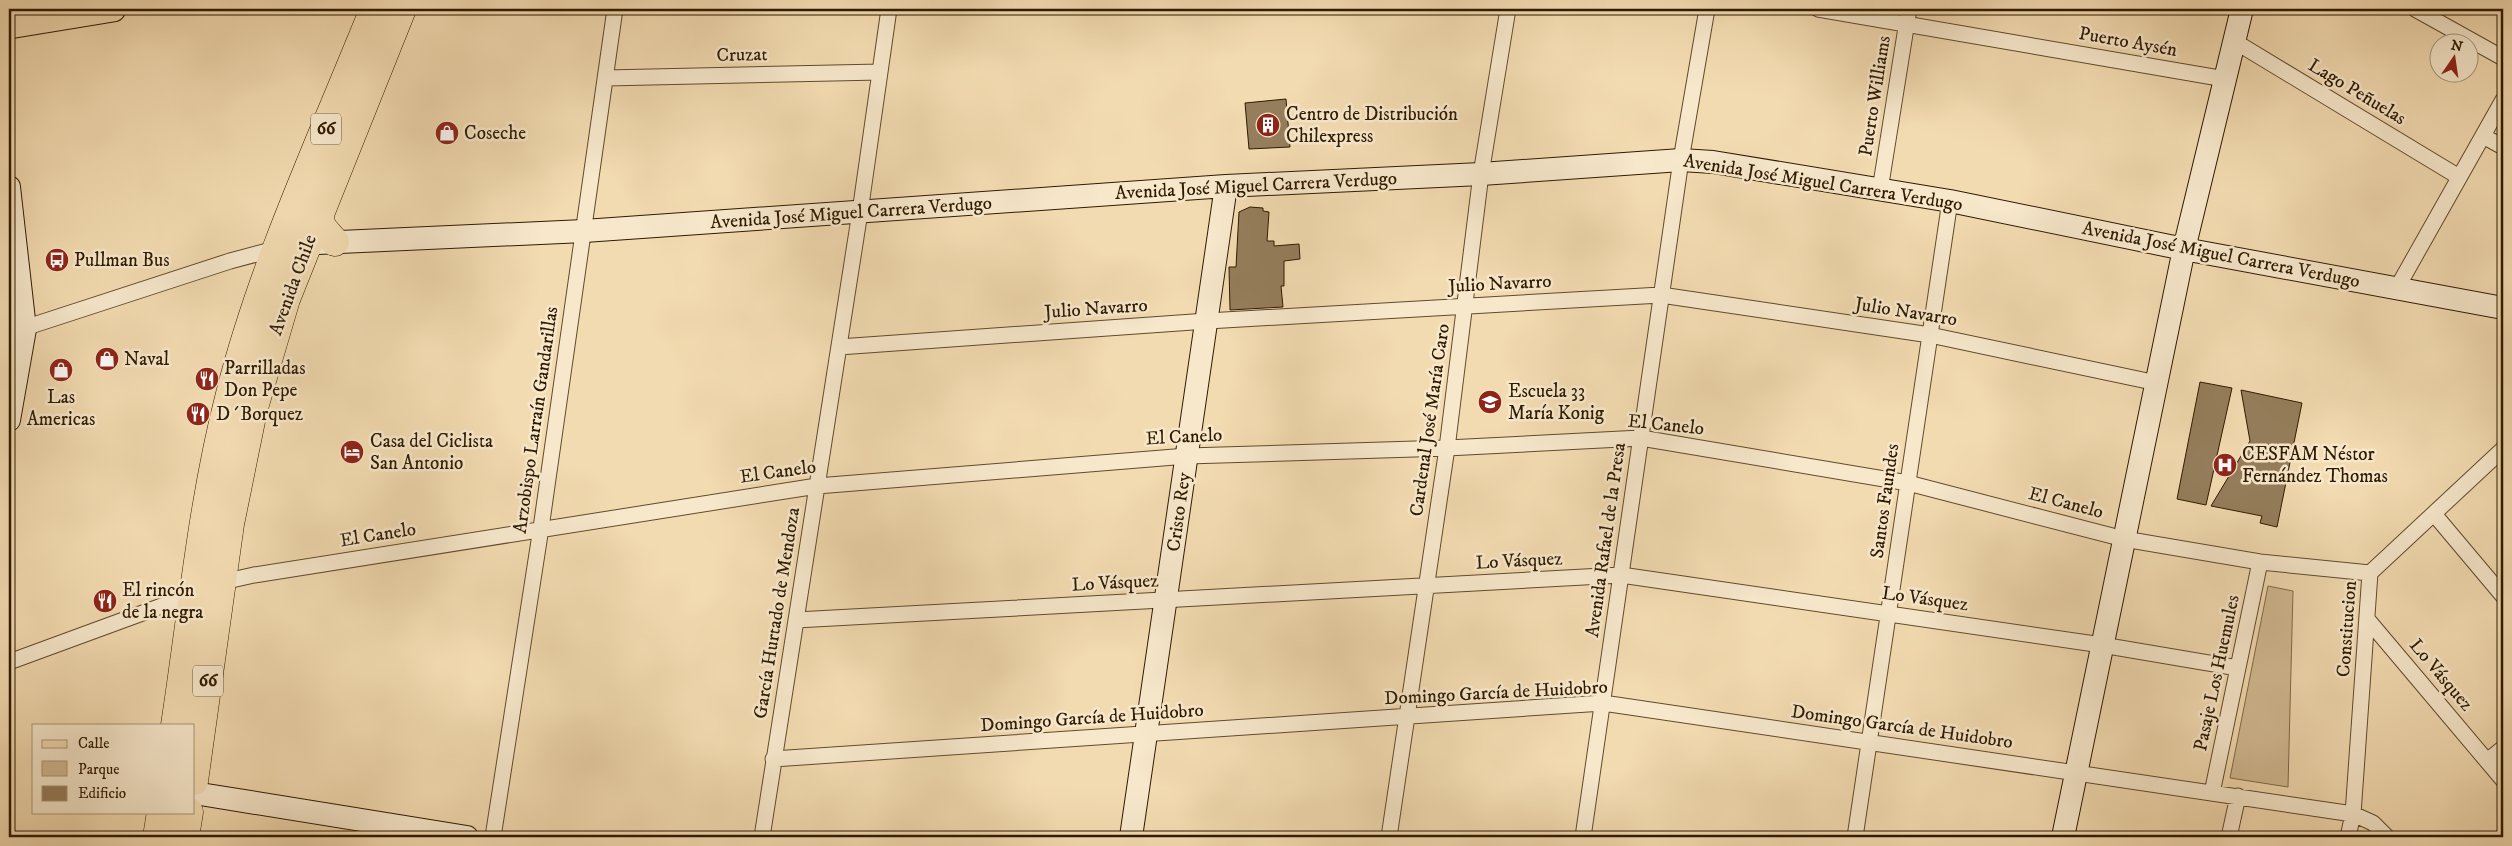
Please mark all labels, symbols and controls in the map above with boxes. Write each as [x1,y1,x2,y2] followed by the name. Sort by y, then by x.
[2077,22,2179,62] street label: Puerto Aysén
[2430,32,2480,82] north arrow
[1854,34,1896,158] street label: Puerto Williams
[2449,36,2465,56] text: N
[716,43,768,67] street label: Cruzat
[2304,54,2410,130] street label: Lago Peñuelas
[1286,103,1458,148] place label: Centro de Distribución Chilexpress
[1255,112,1281,138] building icon: Centro de Distribución Chilexpress
[311,114,341,144] road number: 66
[434,120,460,146] shop icon: Coseche
[464,122,526,145] place label: Coseche
[1682,150,1964,216] street label: Avenida José Miguel Carrera Verdugo
[1114,167,1398,205] street label: Avenida José Miguel Carrera Verdugo
[709,192,993,234] street label: Avenida José Miguel Carrera Verdugo
[2080,217,2362,293] street label: Avenida José Miguel Carrera Verdugo
[264,231,322,338] street label: Avenida Chile
[44,247,70,273] bus stop icon: Pullman Bus
[74,249,170,272] place label: Pullman Bus
[1446,270,1552,298] street label: Julio Navarro
[1851,292,1959,331] street label: Julio Navarro
[1042,294,1148,324] street label: Julio Navarro
[509,305,563,535] street label: Arzobispo Larraín Gandarillas
[1405,322,1455,518] street label: Cardenal José María Caro
[94,346,120,372] shop icon: Naval
[124,348,170,371] place label: Naval
[48,357,74,383] shop icon: Las Americas
[224,357,306,402] place label: Parrilladas Don Pepe
[194,366,220,392] restaurant icon: Parrilladas Don Pepe
[1508,380,1605,425] place label: Escuela 33 María Konig
[27,386,95,431] place label: Las Americas
[1477,389,1503,415] school or university icon: Escuela 33 María Konig
[185,401,211,427] restaurant icon: D´Borquez
[216,403,303,427] place label: D´Borquez
[1627,410,1705,440] street label: El Canelo
[1145,424,1223,450] street label: El Canelo
[370,430,493,475] place label: Casa del Ciclista San Antonio
[339,439,365,465] hotel icon: Casa del Ciclista San Antonio
[1581,441,1631,639] street label: Avenida Rafael de la Presa
[1866,442,1904,560] street label: Santos Faundes
[2242,443,2388,488] place label: CESFAM Néstor Fernández Thomas
[2212,452,2238,478] hospital icon: CESFAM Néstor Fernández Thomas
[738,455,818,489] street label: El Canelo
[1162,470,1196,553] street label: Cristo Rey
[2026,482,2106,524] street label: El Canelo
[749,506,805,720] street label: García Hurtado de Mendoza
[338,518,418,552] street label: El Canelo
[1475,547,1563,576] street label: Lo Vásquez
[1071,569,1159,598] street label: Lo Vásquez
[122,579,203,624] place label: El rincón de la negra
[2332,580,2362,678] street label: Constitucion
[1880,582,1970,617] street label: Lo Vásquez
[92,588,118,614] restaurant icon: El rincón de la negra
[2189,593,2245,753] street label: Pasaje Los Huemules
[2403,634,2478,716] street label: Lo Vásquez
[193,666,223,696] road number: 66
[1384,676,1608,710] street label: Domingo García de Huidobro
[980,699,1204,737] street label: Domingo García de Huidobro
[1790,700,2014,754] street label: Domingo García de Huidobro
[32,724,195,814] legend
[78,734,110,753] text: Calle
[78,760,119,779] text: Parque
[78,784,126,803] text: Edificio

